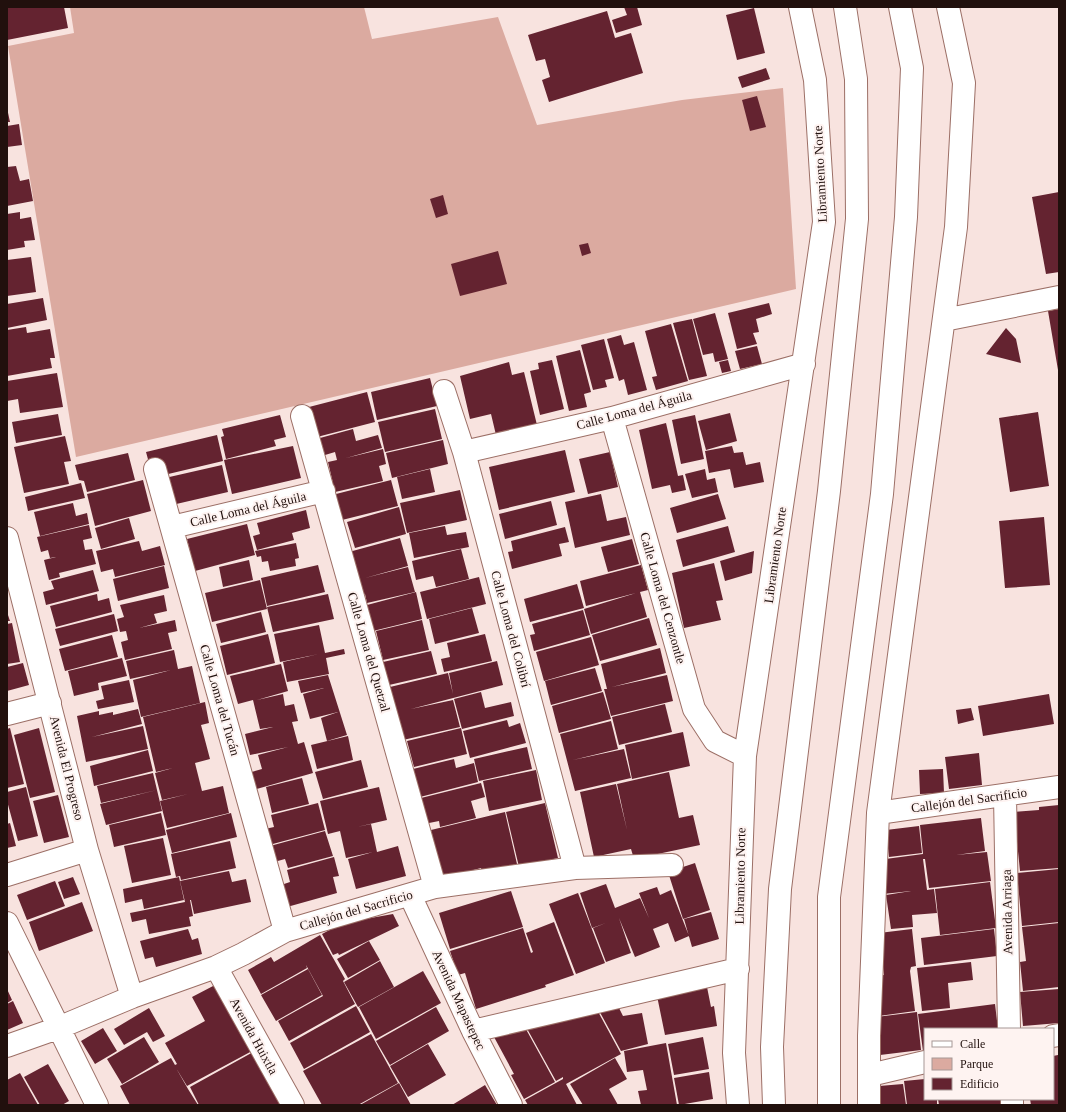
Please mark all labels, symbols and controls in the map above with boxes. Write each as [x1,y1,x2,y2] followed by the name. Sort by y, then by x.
[810,125,830,223] street label: Libramiento Norte
[575,387,694,433] street label: Calle Loma del Águila
[188,488,308,530] street label: Calle Loma del Águila
[761,506,789,604] street label: Libramiento Norte
[637,531,689,666] street label: Calle Loma del Cenzontle
[488,569,534,689] street label: Calle Loma del Colibrí
[345,590,393,714] street label: Calle Loma del Quetzal
[197,643,243,758] street label: Calle Loma del Tucán
[47,714,87,822] street label: Avenida El Progreso
[910,784,1028,816] street label: Callejón del Sacrificio
[732,827,748,925] street label: Libramiento Norte
[999,869,1015,955] street label: Avenida Arriaga
[298,887,414,933] street label: Callejón del Sacrificio
[429,948,489,1053] street label: Avenida Mapastepec
[227,995,281,1077] street label: Avenida Huixtla
[924,1028,1054,1100] legend
[960,1037,985,1051] text: Calle
[960,1057,993,1071] text: Parque
[960,1077,999,1091] text: Edificio

